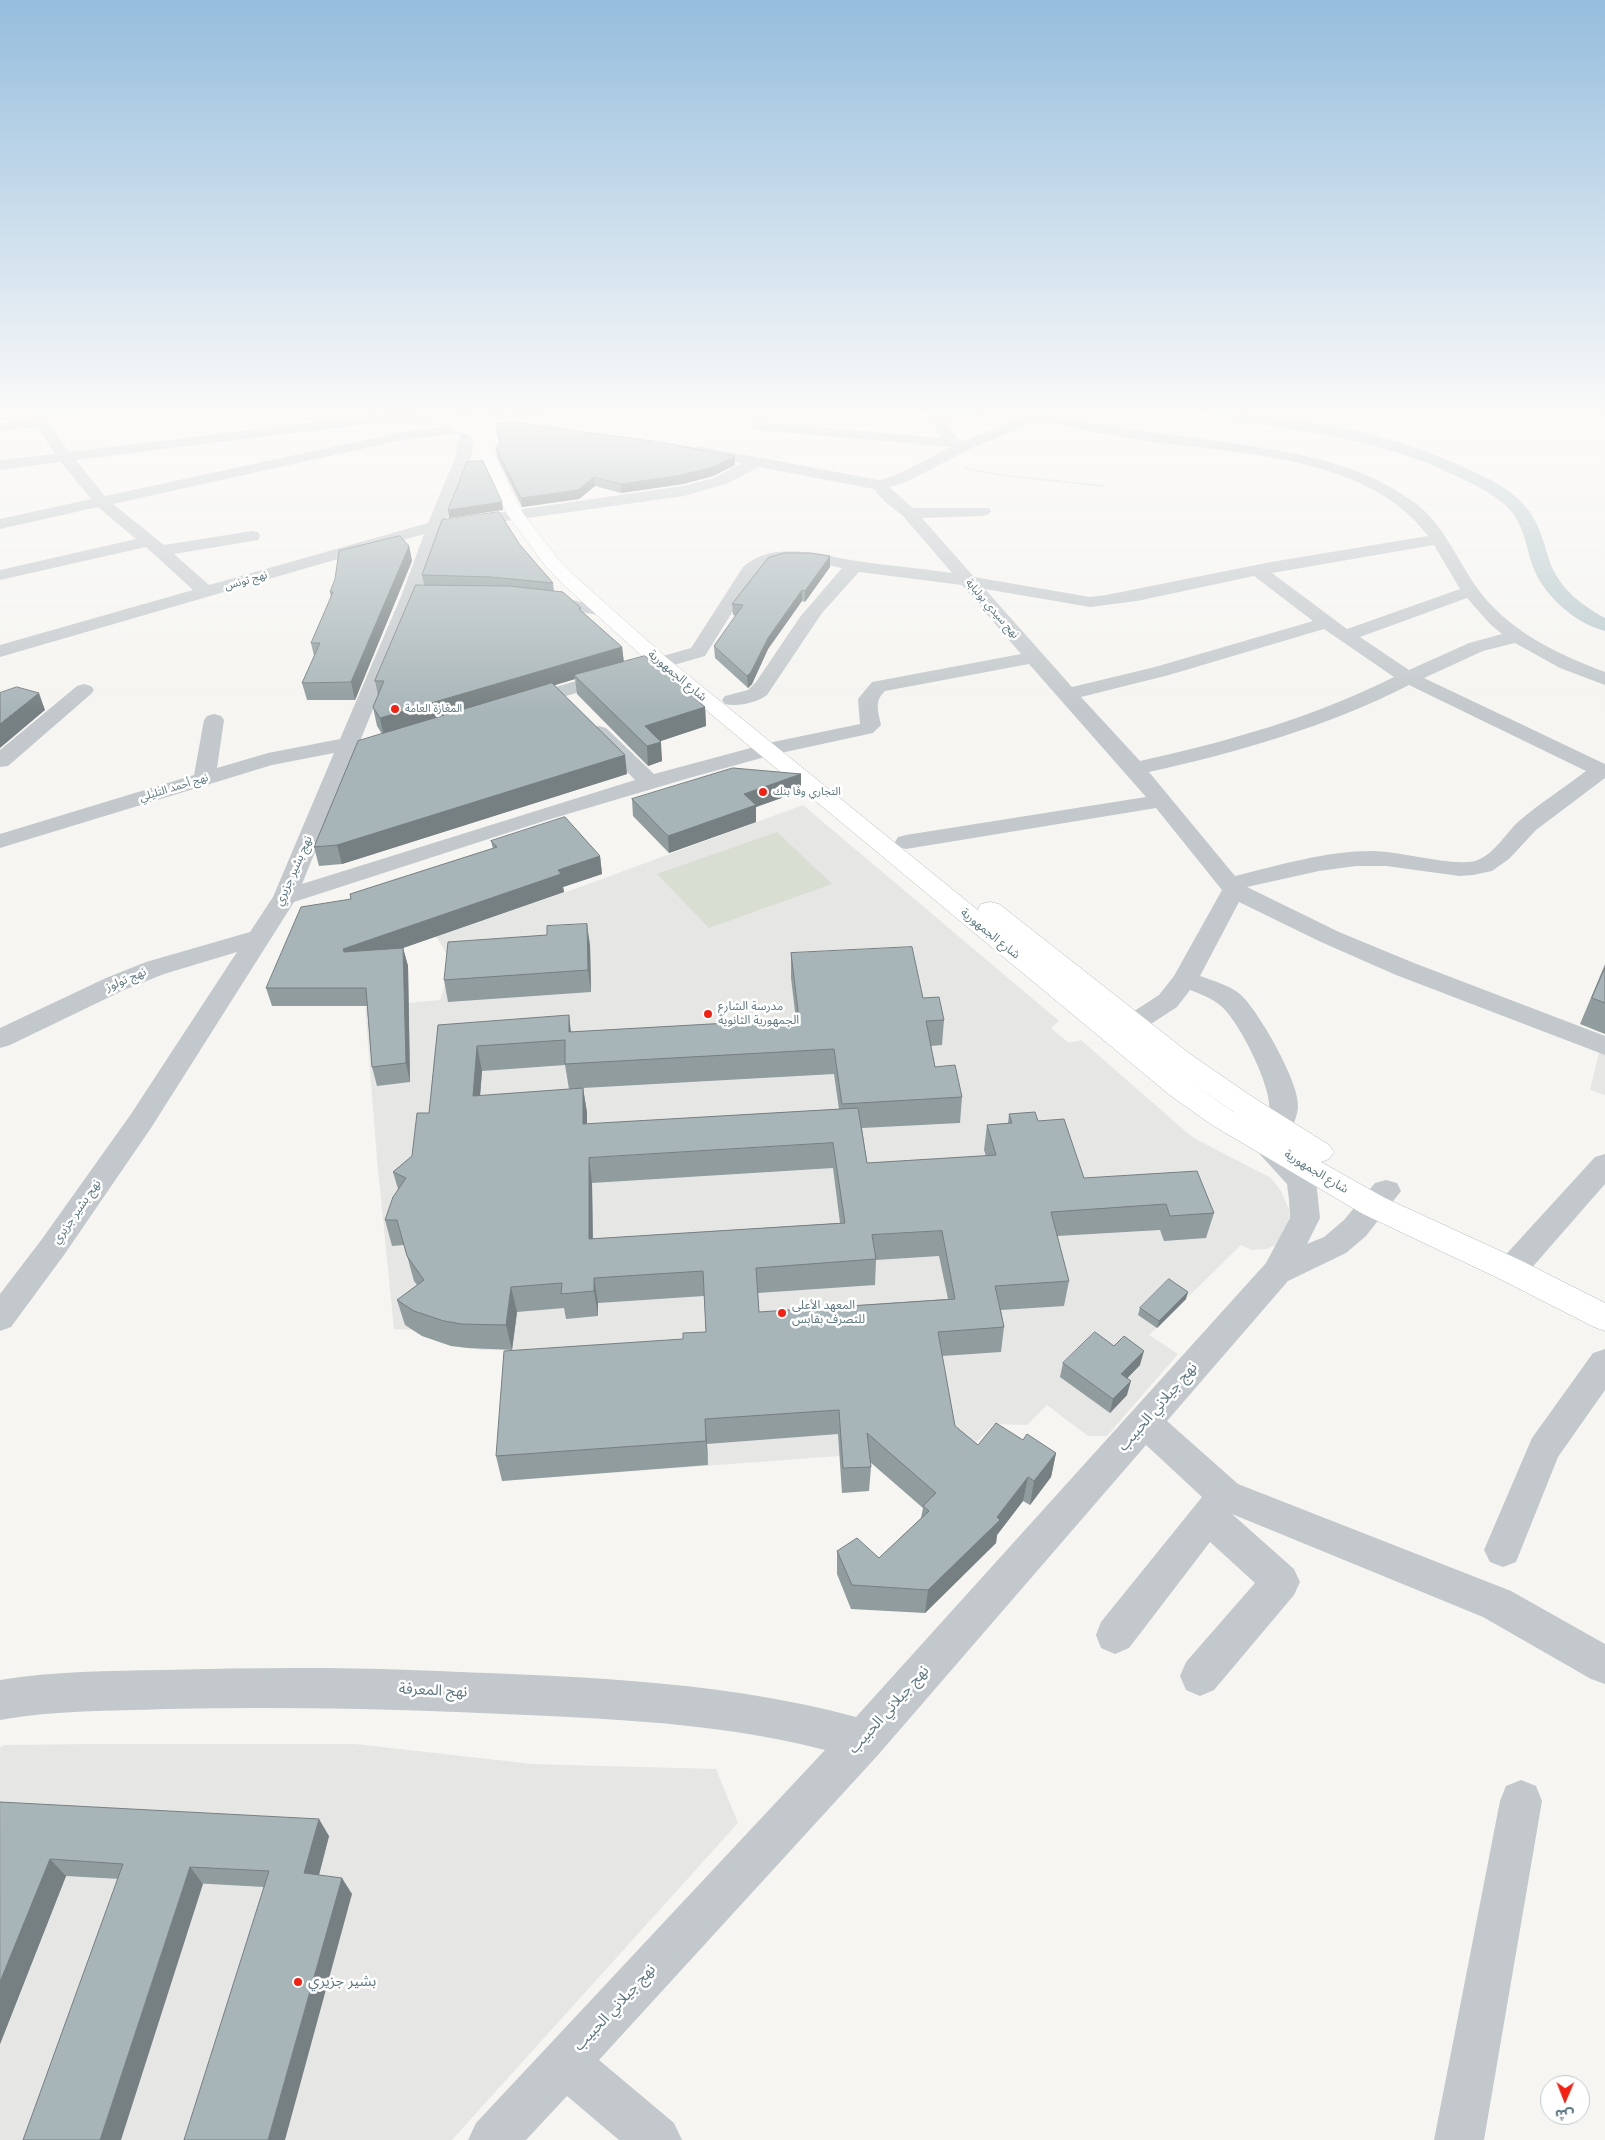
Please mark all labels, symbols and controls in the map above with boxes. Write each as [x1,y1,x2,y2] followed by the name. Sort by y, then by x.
[223,569,269,593] street label: نهج تونس
[963,577,1021,641] street label: نهج سيدي بولبابة
[645,647,709,705] street label: شارع الجمهورية
[405,702,462,716] place label: المغازة العامة
[389,703,401,715] marker: المغازة العامة
[138,771,210,805] street label: نهج أحمد التليلي
[773,785,841,799] place label: التجاري وفا بنك
[757,786,769,798] marker: التجاري وفا بنك
[272,834,316,908] street label: نهج بشير جزيري
[957,906,1023,962] street label: شارع الجمهورية
[104,965,148,995] street label: نهج تولوز
[718,1000,799,1028] place label: مدرسة الشارع الجمهورية الثانوية
[702,1008,714,1020] marker: مدرسة الشارع الجمهورية الثانوية
[1281,1147,1351,1197] street label: شارع الجمهورية
[50,1177,104,1247] street label: نهج بشير جزيري
[792,1299,865,1327] place label: المعهد الأعلى للتصرف بقابس
[776,1307,788,1319] marker: المعهد الأعلى للتصرف بقابس
[1115,1359,1201,1455] street label: نهج جيلاني الحبيب
[845,1662,933,1758] street label: نهج جيلاني الحبيب
[398,1680,468,1702] street label: نهج المعرفة
[570,1961,660,2055] street label: نهج جيلاني الحبيب
[308,1973,376,1991] place label: بشير جزيري
[292,1976,304,1988] marker: بشير جزيري
[1540,2075,1590,2125] north arrow
[1555,2106,1574,2123] text: ش

